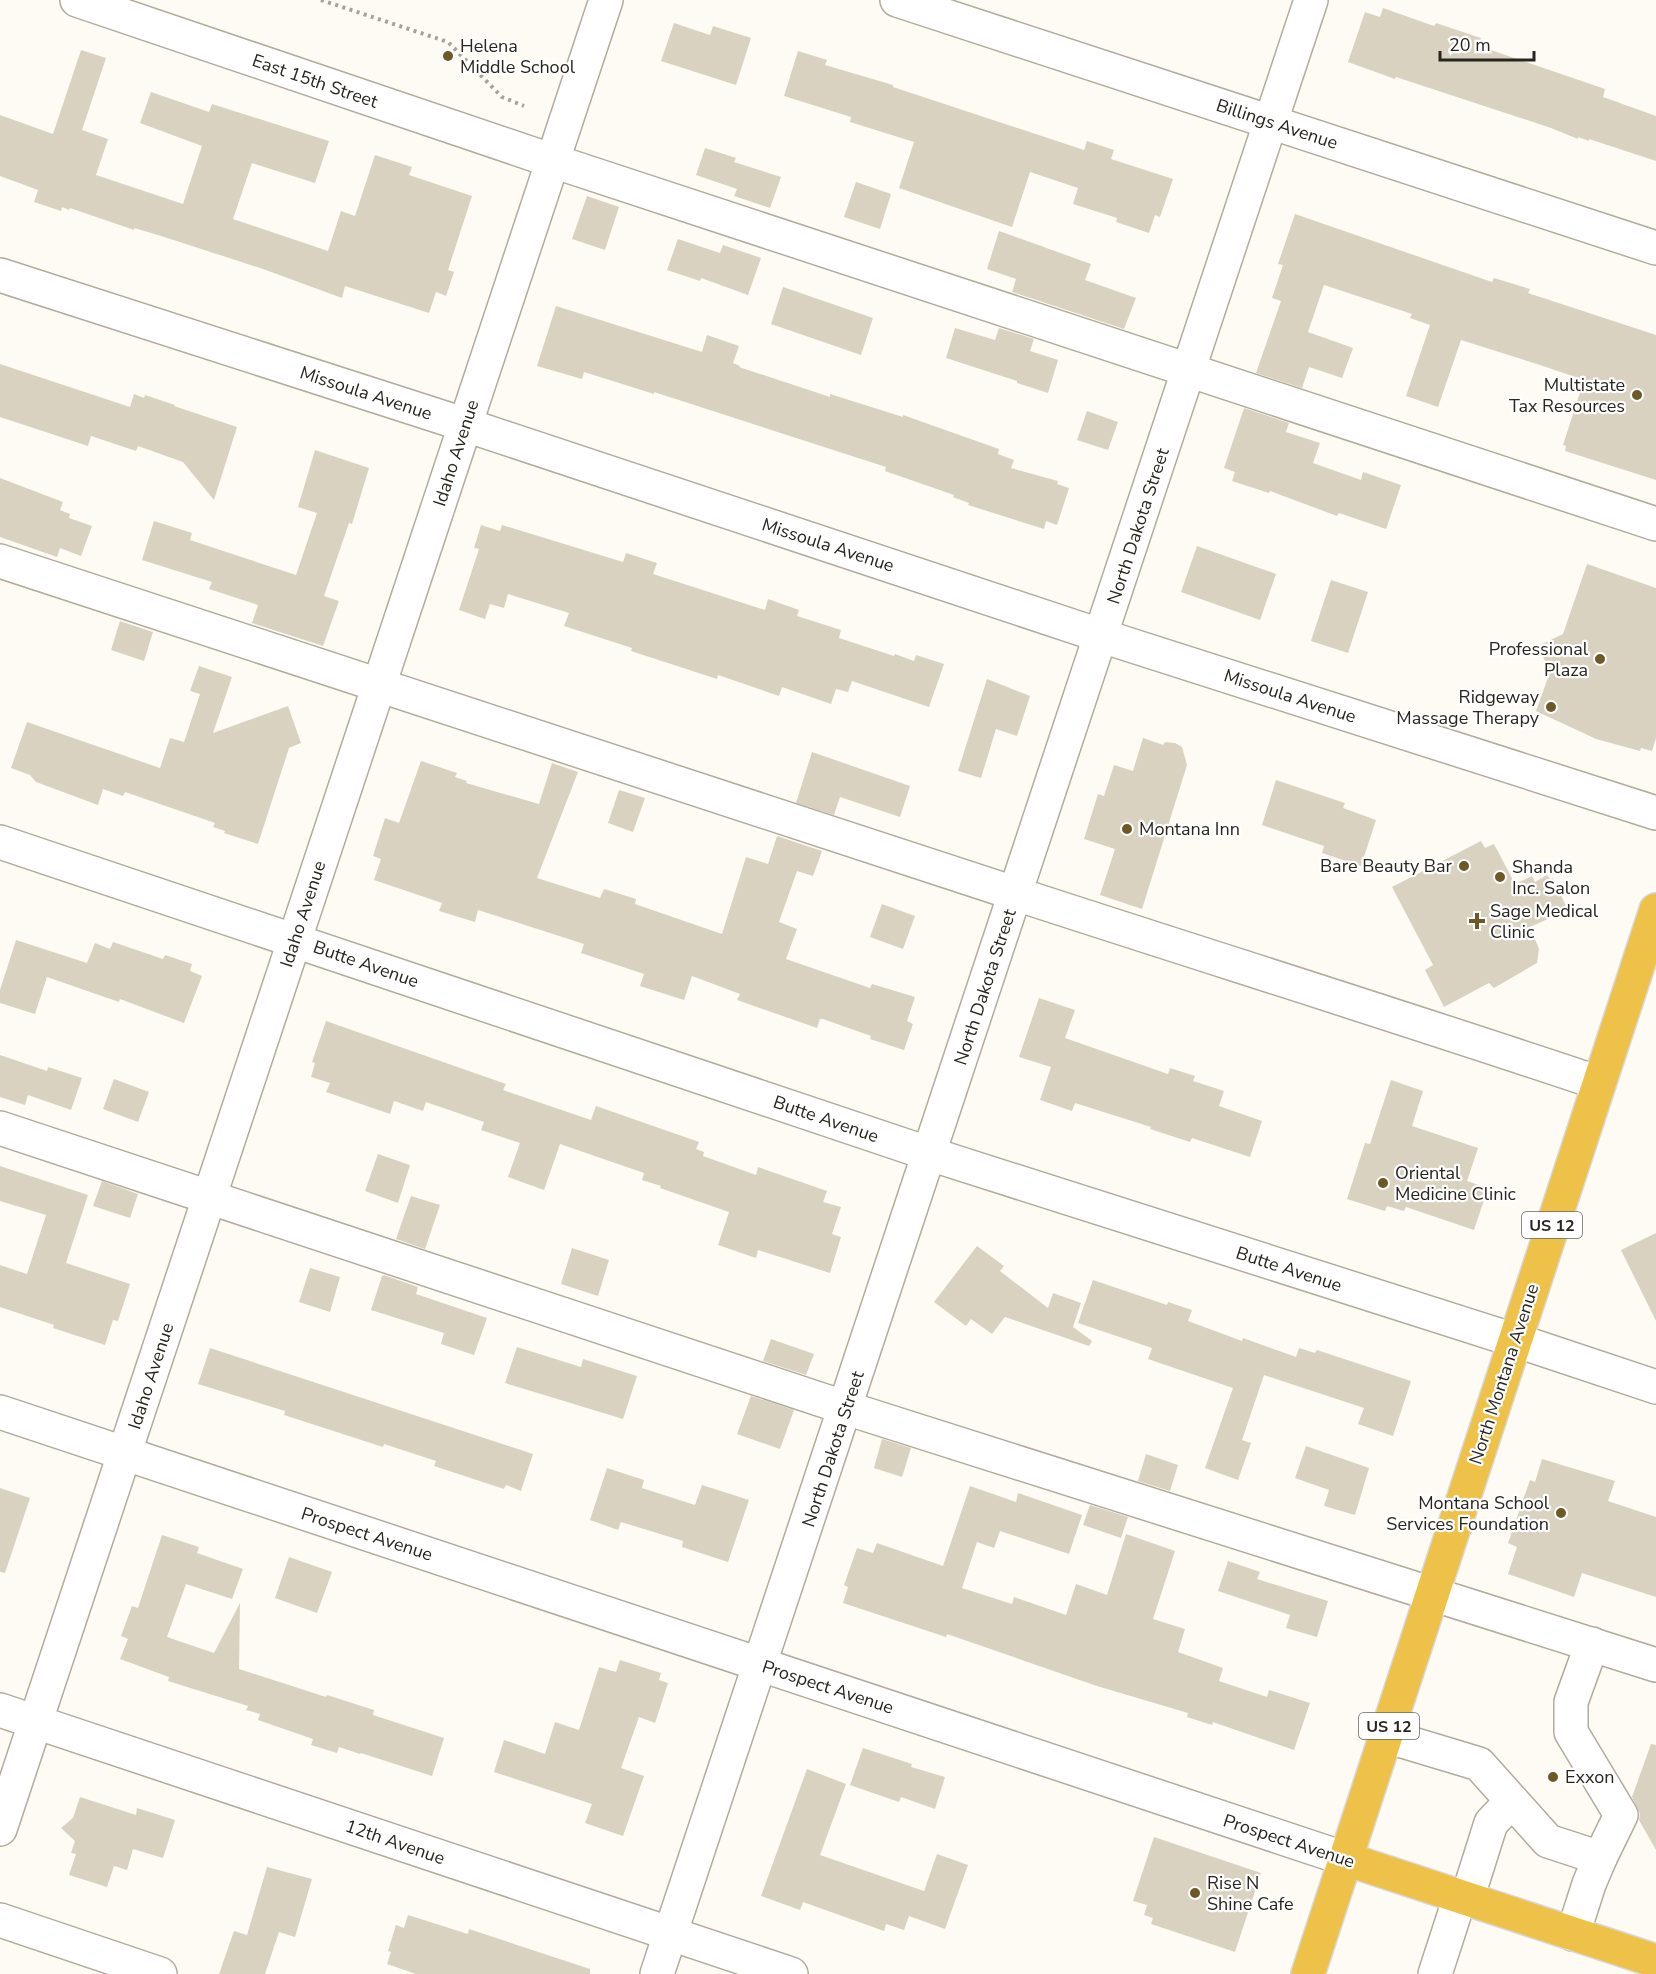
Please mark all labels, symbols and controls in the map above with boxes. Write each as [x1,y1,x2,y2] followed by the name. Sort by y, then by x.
[1440,24,1534,62] scale bar
[1449,33,1491,57] text: 20 m
[460,34,576,79] place label: Helena Middle School
[249,48,382,114] street label: East 15th Street
[441,49,455,63] marker: Helena Middle School
[1213,93,1341,155] street label: Billings Avenue
[297,360,435,426] street label: Missoula Avenue
[1509,373,1625,418] place label: Multistate Tax Resources
[1630,388,1644,402] marker: Multistate Tax Resources
[427,397,485,509] street label: Idaho Avenue
[1101,444,1175,607] street label: North Dakota Street
[759,512,897,578] street label: Missoula Avenue
[1489,637,1589,682] place label: Professional Plaza
[1593,652,1607,666] marker: Professional Plaza
[1221,663,1359,729] street label: Missoula Avenue
[1396,685,1540,730] place label: Ridgeway Massage Therapy
[1544,700,1558,714] marker: Ridgeway Massage Therapy
[1139,817,1240,841] place label: Montana Inn
[1120,822,1134,836] marker: Montana Inn
[1320,854,1453,878] place label: Bare Beauty Bar
[1512,855,1590,900] place label: Shanda Inc. Salon
[274,858,332,970] street label: Idaho Avenue
[1457,859,1471,873] marker: Bare Beauty Bar
[1493,870,1507,884] marker: Shanda Inc. Salon
[1490,899,1599,944] place label: Sage Medical Clinic
[948,905,1022,1068] street label: North Dakota Street
[1468,912,1486,930] marker: Sage Medical Clinic
[310,935,422,993] street label: Butte Avenue
[770,1090,882,1148] street label: Butte Avenue
[1395,1161,1516,1206] place label: Oriental Medicine Clinic
[1376,1176,1390,1190] marker: Oriental Medicine Clinic
[1522,1212,1582,1238] road number: US 12
[1233,1241,1345,1297] street label: Butte Avenue
[1463,1281,1545,1467] street label: North Montana Avenue
[122,1320,180,1432] street label: Idaho Avenue
[796,1367,870,1530] street label: North Dakota Street
[1386,1491,1550,1536] place label: Montana School Services Foundation
[298,1501,436,1567] street label: Prospect Avenue
[1554,1506,1568,1520] marker: Montana School Services Foundation
[759,1654,897,1720] street label: Prospect Avenue
[1359,1713,1419,1739] road number: US 12
[1565,1765,1614,1789] place label: Exxon
[1546,1770,1560,1784] marker: Exxon
[1220,1808,1358,1874] street label: Prospect Avenue
[342,1814,448,1870] street label: 12th Avenue
[1207,1871,1294,1916] place label: Rise N Shine Cafe
[1188,1886,1202,1900] marker: Rise N Shine Cafe

